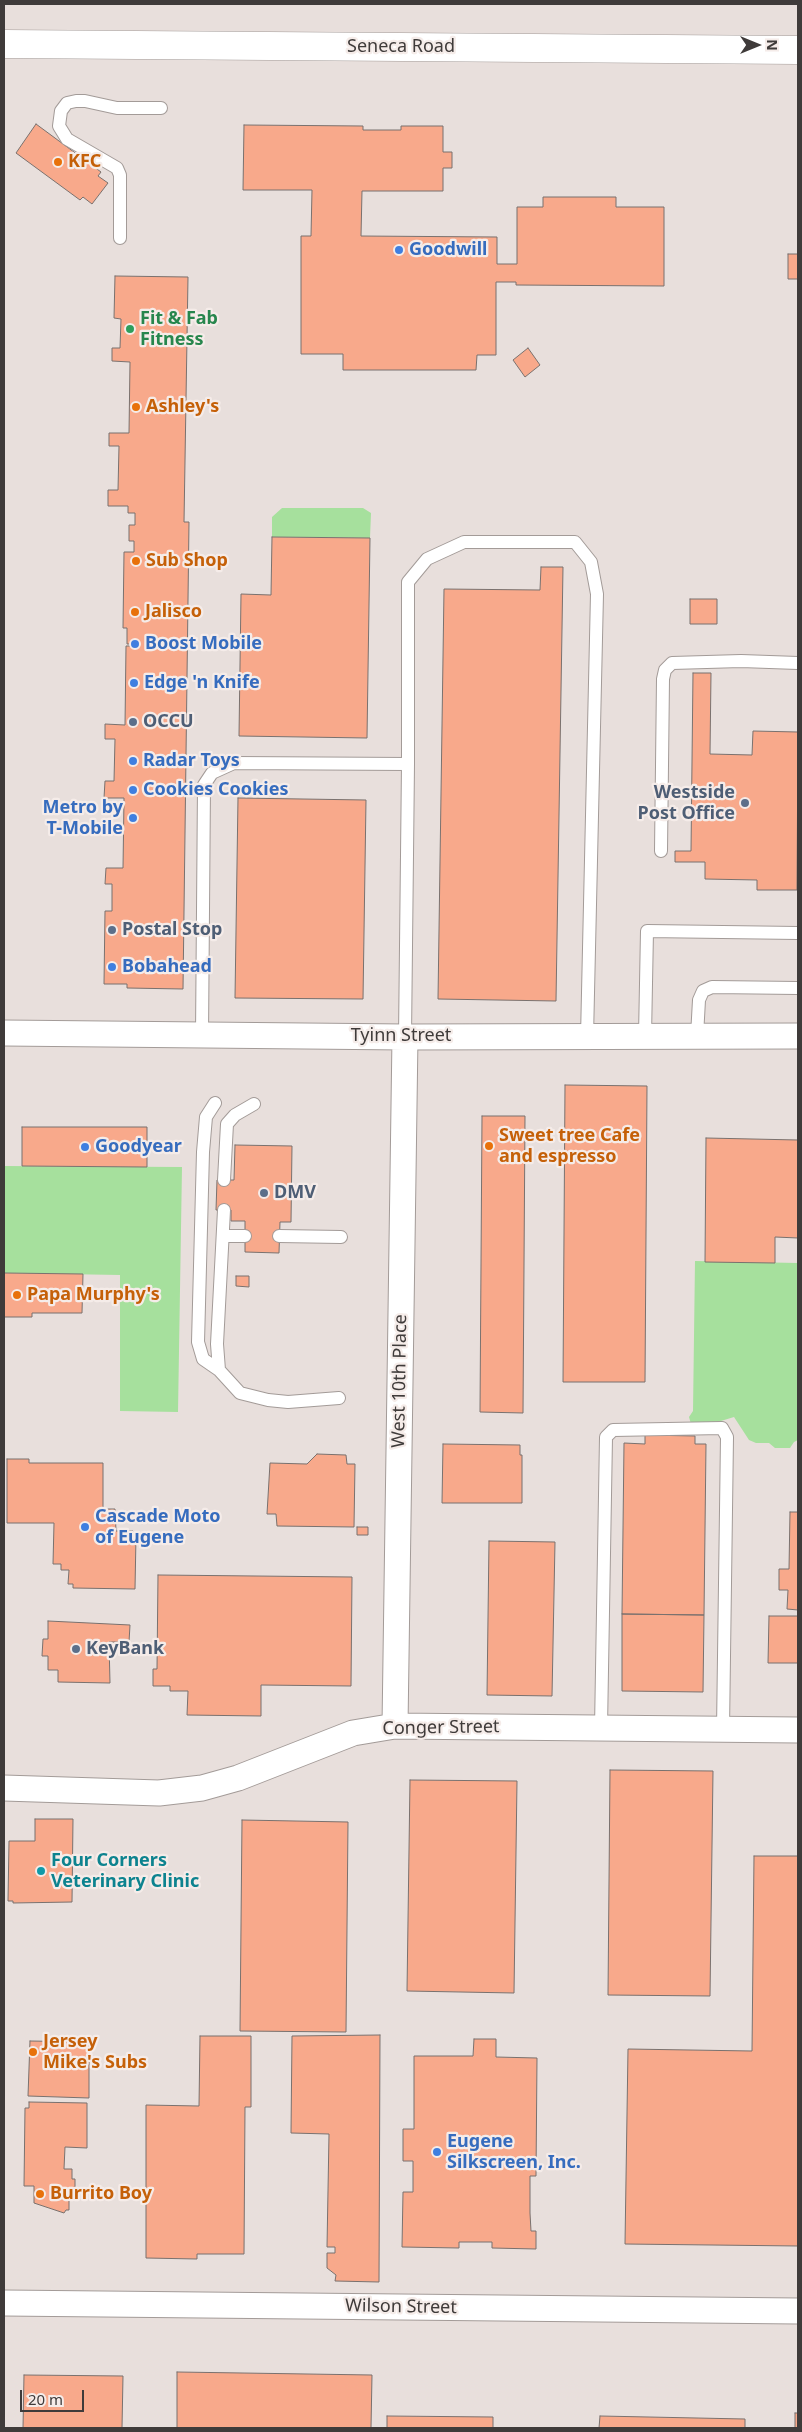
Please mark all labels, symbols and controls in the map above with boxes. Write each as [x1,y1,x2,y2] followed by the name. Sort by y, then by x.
[732,20,782,70] north arrow
[347,36,455,58] street label: Seneca Road
[763,39,782,51] text: N
[68,151,101,173] place label: KFC
[52,156,64,168] marker: KFC
[409,239,487,261] place label: Goodwill
[393,244,405,256] marker: Goodwill
[140,308,218,350] place label: Fit & Fab Fitness
[124,323,136,335] marker: Fit & Fab Fitness
[146,396,219,418] place label: Ashley's
[130,401,142,413] marker: Ashley's
[146,550,228,572] place label: Sub Shop
[130,555,142,567] marker: Sub Shop
[145,601,202,623] place label: Jalisco
[129,606,141,618] marker: Jalisco
[145,633,262,655] place label: Boost Mobile
[129,638,141,650] marker: Boost Mobile
[144,672,260,694] place label: Edge 'n Knife
[128,677,140,689] marker: Edge 'n Knife
[143,711,194,733] place label: OCCU
[127,716,139,728] marker: OCCU
[143,750,240,772] place label: Radar Toys
[127,755,139,767] marker: Radar Toys
[143,779,288,801] place label: Cookies Cookies
[637,782,735,824] place label: Westside Post Office
[127,784,139,796] marker: Cookies Cookies
[43,797,123,840] place label: Metro by T-Mobile
[739,797,751,809] marker: Westside Post Office
[127,812,139,824] marker: Metro by T-Mobile
[122,919,222,941] place label: Postal Stop
[106,924,118,936] marker: Postal Stop
[122,956,212,978] place label: Bobahead
[106,961,118,973] marker: Bobahead
[351,1025,451,1047] street label: Tyinn Street
[499,1125,640,1168] place label: Sweet tree Cafe and espresso
[95,1136,182,1158] place label: Goodyear
[483,1140,495,1152] marker: Sweet tree Cafe and espresso
[79,1141,91,1153] marker: Goodyear
[274,1182,316,1204] place label: DMV
[258,1187,270,1199] marker: DMV
[27,1284,160,1306] place label: Papa Murphy's
[11,1289,23,1301] marker: Papa Murphy's
[388,1314,412,1448] street label: West 10th Place
[95,1506,221,1548] place label: Cascade Moto of Eugene
[79,1521,91,1533] marker: Cascade Moto of Eugene
[86,1638,164,1660] place label: KeyBank
[70,1643,82,1655] marker: KeyBank
[382,1716,500,1740] street label: Conger Street
[51,1850,199,1892] place label: Four Corners Veterinary Clinic
[35,1865,47,1877] marker: Four Corners Veterinary Clinic
[43,2031,147,2074] place label: Jersey Mike's Subs
[27,2046,39,2058] marker: Jersey Mike's Subs
[447,2131,581,2174] place label: Eugene Silkscreen, Inc.
[431,2146,443,2158] marker: Eugene Silkscreen, Inc.
[50,2183,152,2205] place label: Burrito Boy
[34,2188,46,2200] marker: Burrito Boy
[345,2295,457,2319] street label: Wilson Street
[22,2380,86,2412] scale bar
[28,2389,63,2409] text: 20 m

